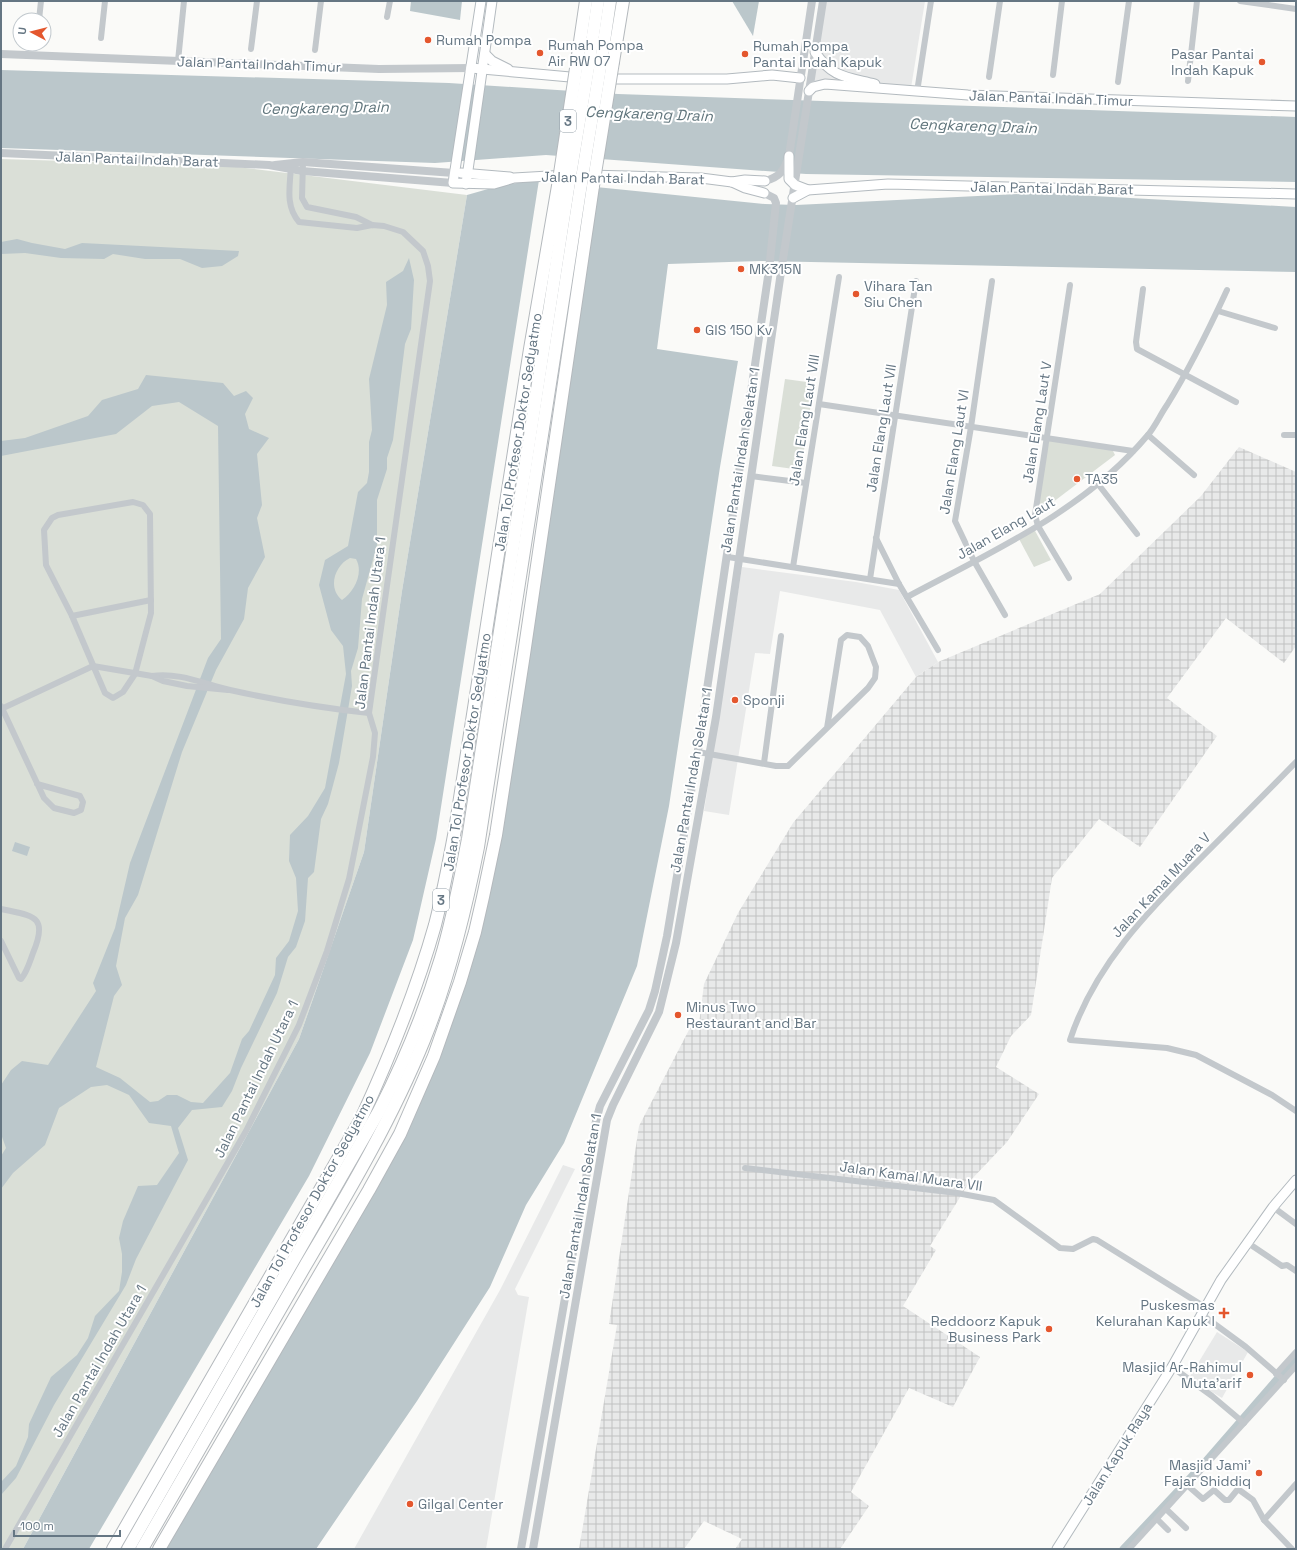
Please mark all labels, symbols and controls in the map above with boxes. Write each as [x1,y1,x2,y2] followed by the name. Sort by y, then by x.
[12,12,52,52] north arrow
[15,26,29,35] text: U
[436,31,532,49] place label: Rumah Pompa
[423,35,433,45] marker: Rumah Pompa
[548,36,644,70] place label: Rumah Pompa Air RW 07
[753,37,883,71] place label: Rumah Pompa Pantai Indah Kapuk
[1171,45,1254,79] place label: Pasar Pantai Indah Kapuk
[535,48,545,58] marker: Rumah Pompa Air RW 07
[740,49,750,59] marker: Rumah Pompa Pantai Indah Kapuk
[177,52,341,76] street label: Jalan Pantai Indah Timur
[1257,57,1267,67] marker: Pasar Pantai Indah Kapuk
[969,86,1133,110] street label: Jalan Pantai Indah Timur
[261,97,390,118] water label: Cengkareng Drain
[585,102,714,125] water label: Cengkareng Drain
[560,110,576,132] road number: 3
[909,114,1038,137] water label: Cengkareng Drain
[55,147,219,171] street label: Jalan Pantai Indah Barat
[541,168,705,188] street label: Jalan Pantai Indah Barat
[970,178,1134,198] street label: Jalan Pantai Indah Barat
[749,260,801,278] place label: MK315N
[736,264,746,274] marker: MK315N
[864,277,933,311] place label: Vihara Tan Siu Chen
[851,289,861,299] marker: Vihara Tan Siu Chen
[490,312,546,552] street label: Jalan Tol Profesor Doktor Sedyatmo
[705,321,773,339] place label: GIS 150 Kv
[692,325,702,335] marker: GIS 150 Kv
[785,353,823,487] street label: Jalan Elang Laut VIII
[1019,360,1056,484] street label: Jalan Elang Laut V
[862,363,900,493] street label: Jalan Elang Laut VII
[716,366,764,554] street label: Jalan Pantai Indah Selatan 1
[935,388,973,516] street label: Jalan Elang Laut VI
[1085,470,1118,488] place label: TA35
[1072,474,1082,484] marker: TA35
[954,493,1058,563] street label: Jalan Elang Laut
[351,536,389,710] street label: Jalan Pantai Indah Utara 1
[439,632,495,872] street label: Jalan Tol Profesor Doktor Sedyatmo
[666,686,716,874] street label: Jalan Pantai Indah Selatan 1
[743,691,785,709] place label: Sponji
[730,695,740,705] marker: Sponji
[1108,828,1215,941] street label: Jalan Kamal Muara V
[433,889,449,911] road number: 3
[210,997,302,1161] street label: Jalan Pantai Indah Utara 1
[686,998,817,1032] place label: Minus Two Restaurant and Bar
[673,1010,683,1020] marker: Minus Two Restaurant and Bar
[246,1091,378,1311] street label: Jalan Tol Profesor Doktor Sedyatmo
[555,1112,605,1300] street label: Jalan Pantai Indah Selatan 1
[838,1157,984,1195] street label: Jalan Kamal Muara VII
[48,1281,150,1441] street label: Jalan Pantai Indah Utara 1
[1096,1296,1215,1330] place label: Puskesmas Kelurahan Kapuk I
[1218,1307,1230,1319] marker: Puskesmas Kelurahan Kapuk I
[931,1312,1041,1346] place label: Reddoorz Kapuk Business Park
[1044,1324,1054,1334] marker: Reddoorz Kapuk Business Park
[1122,1358,1242,1392] place label: Masjid Ar-Rahimul Muta'arif
[1245,1370,1255,1380] marker: Masjid Ar-Rahimul Muta'arif
[1078,1399,1156,1509] street label: Jalan Kapuk Raya
[1164,1456,1251,1490] place label: Masjid Jami' Fajar Shiddiq
[1254,1468,1264,1478] marker: Masjid Jami' Fajar Shiddiq
[418,1495,504,1513] place label: Gilgal Center
[405,1499,415,1509] marker: Gilgal Center
[14,1512,120,1538] scale bar
[20,1518,54,1534] text: 100 m

